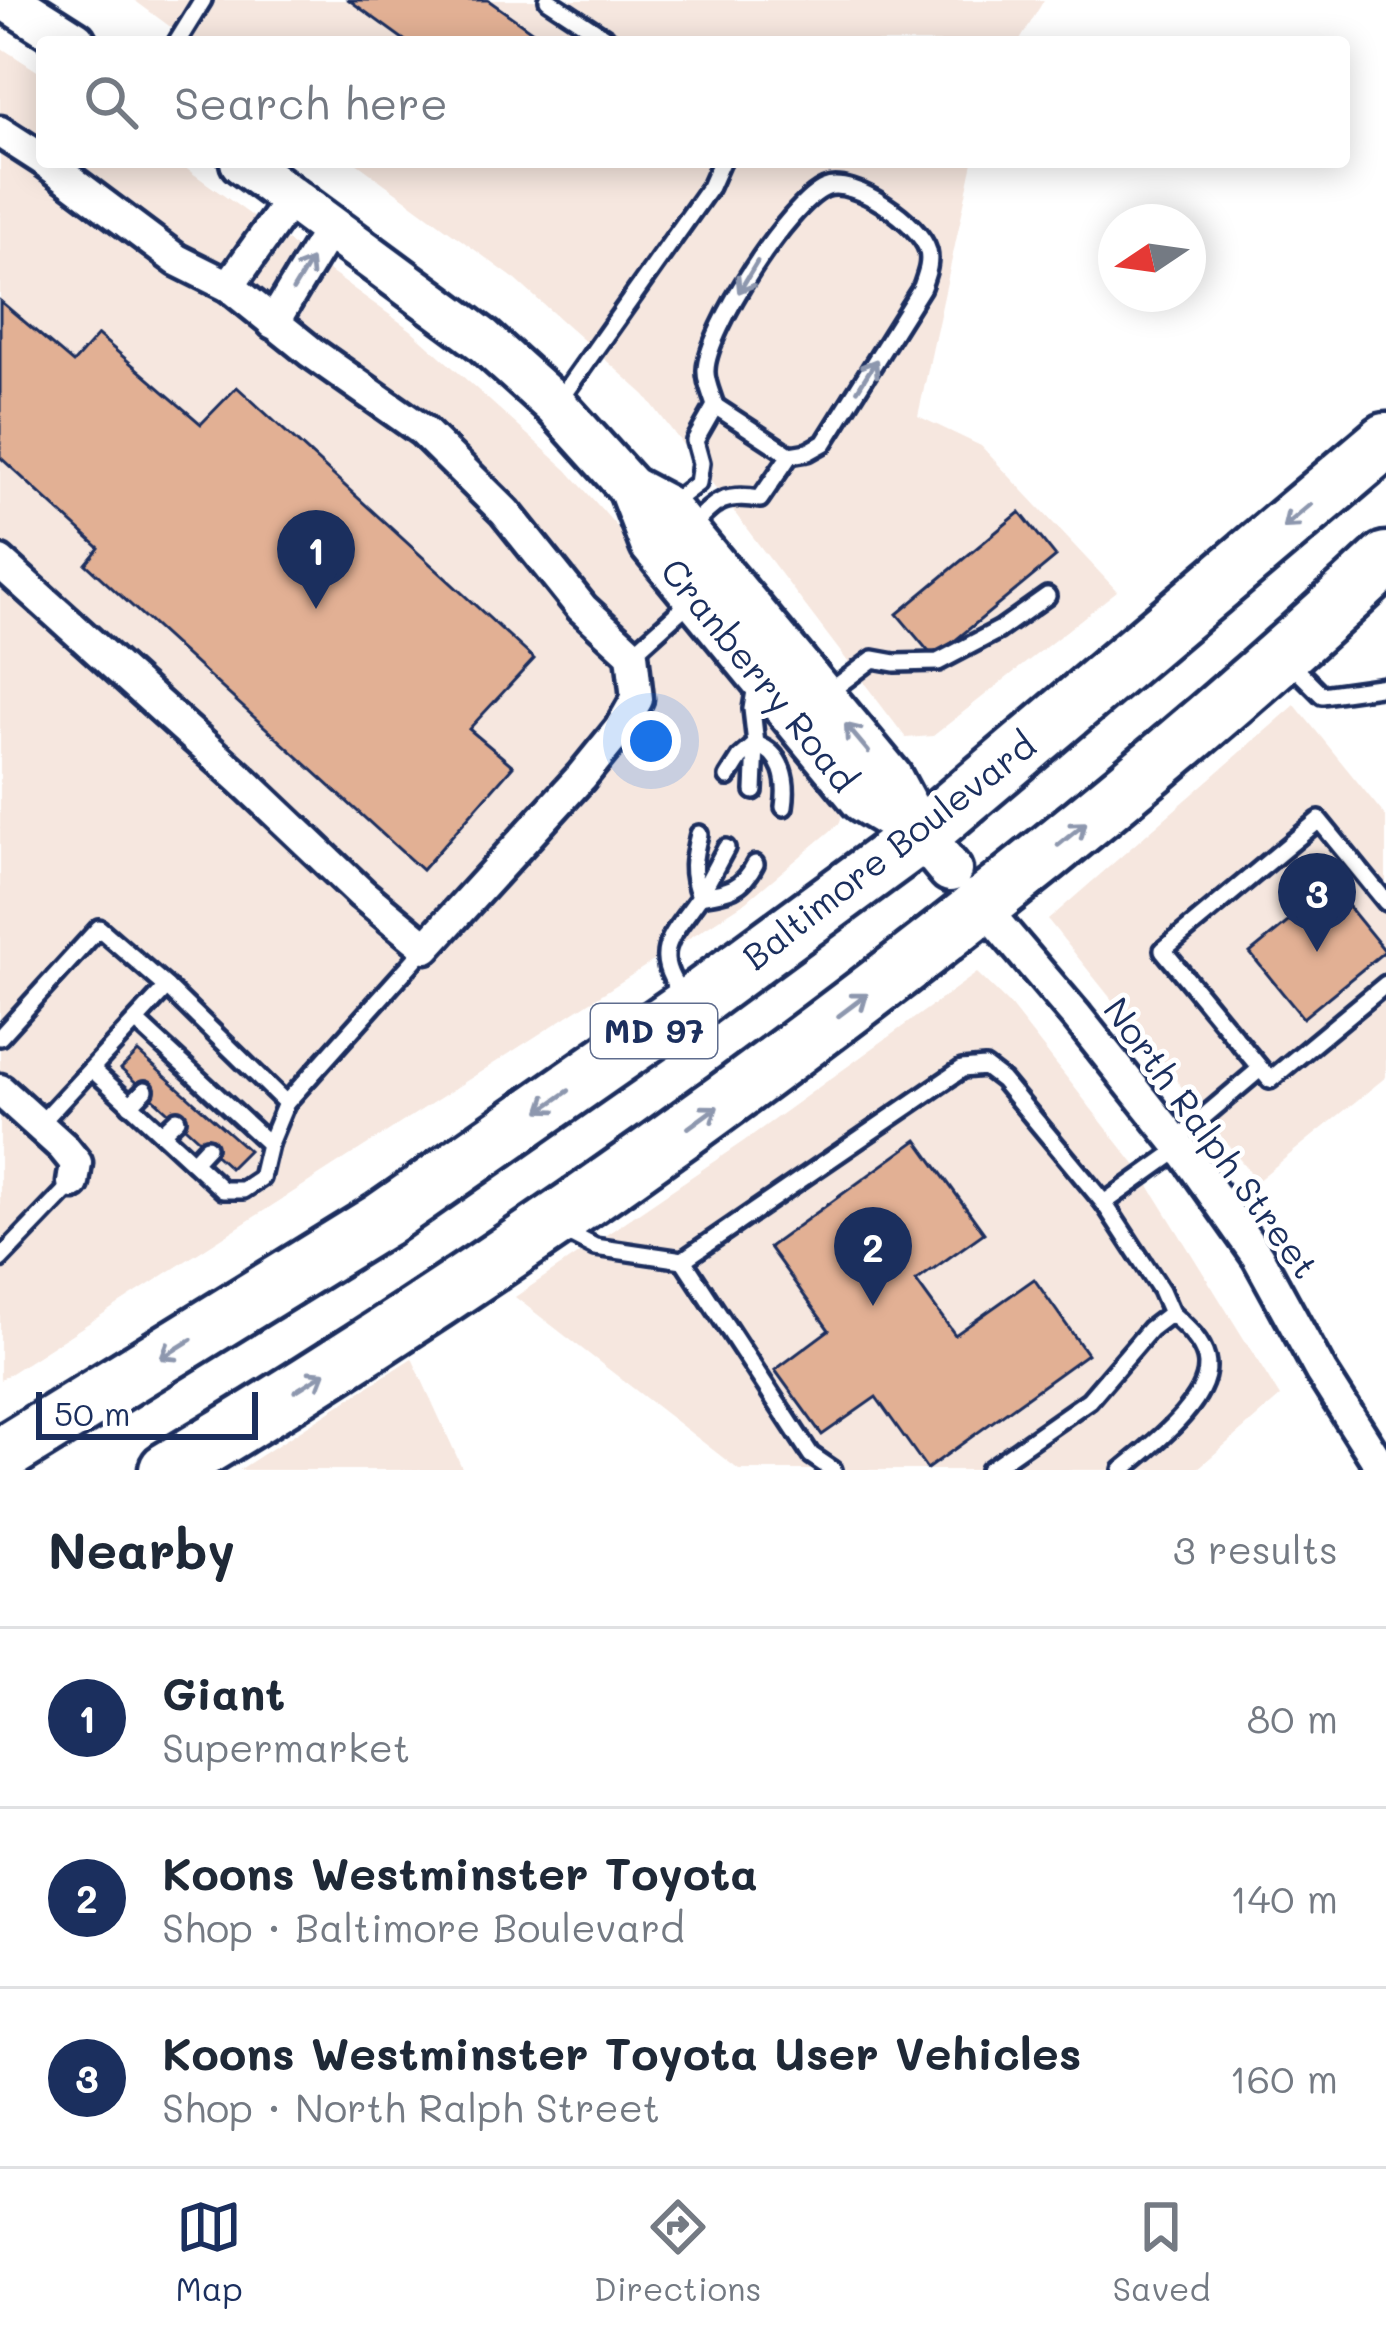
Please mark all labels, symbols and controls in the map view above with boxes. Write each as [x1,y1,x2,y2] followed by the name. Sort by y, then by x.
[36,36,1350,168] search box
[78,69,144,135] icon: search
[174,73,448,131] text: Search here
[1098,204,1206,312] north arrow
[290,259,314,293] one-way arrow
[736,259,760,293] one-way arrow
[854,358,879,392] one-way arrow
[1282,502,1313,530] one-way arrow
[277,510,355,609] pin: 1
[651,548,869,801] street label: Cranberry Road
[621,711,681,771] your location
[732,721,1044,979] street label: Baltimore Boulevard
[843,723,871,754] one-way arrow
[1055,821,1087,848] one-way arrow
[1278,853,1356,952] pin: 3
[1094,987,1330,1287] street label: North Ralph Street
[836,993,869,1018] one-way arrow
[591,1004,717,1058] road number: MD 97
[538,1088,571,1114] one-way arrow
[686,1105,719,1131] one-way arrow
[834,1207,912,1306] pin: 2
[160,1337,194,1361] one-way arrow
[292,1370,326,1394] one-way arrow
[36,1386,258,1439] scale bar
[54,1391,130,1434] text: 50 m
[48,1515,235,1582] text: Nearby
[1173,1523,1338,1574] text: 3 results
[162,1663,285,1721] text: Giant
[78,1692,96,1743] text: 1
[1247,1692,1338,1743] text: 80 m
[162,1721,410,1772] text: Supermarket
[162,1843,758,1901] text: Koons Westminster Toyota
[76,1872,98,1923] text: 2
[1230,1872,1338,1923] text: 140 m
[162,1901,685,1952] text: Shop · Baltimore Boulevard
[162,2023,1081,2081] text: Koons Westminster Toyota User Vehicles
[75,2052,99,2103] text: 3
[1229,2052,1338,2103] text: 160 m
[162,2081,660,2132] text: Shop · North Ralph Street
[176,2194,243,2309] tab: Map
[594,2194,761,2309] tab: Directions
[1113,2194,1210,2309] tab: Saved

